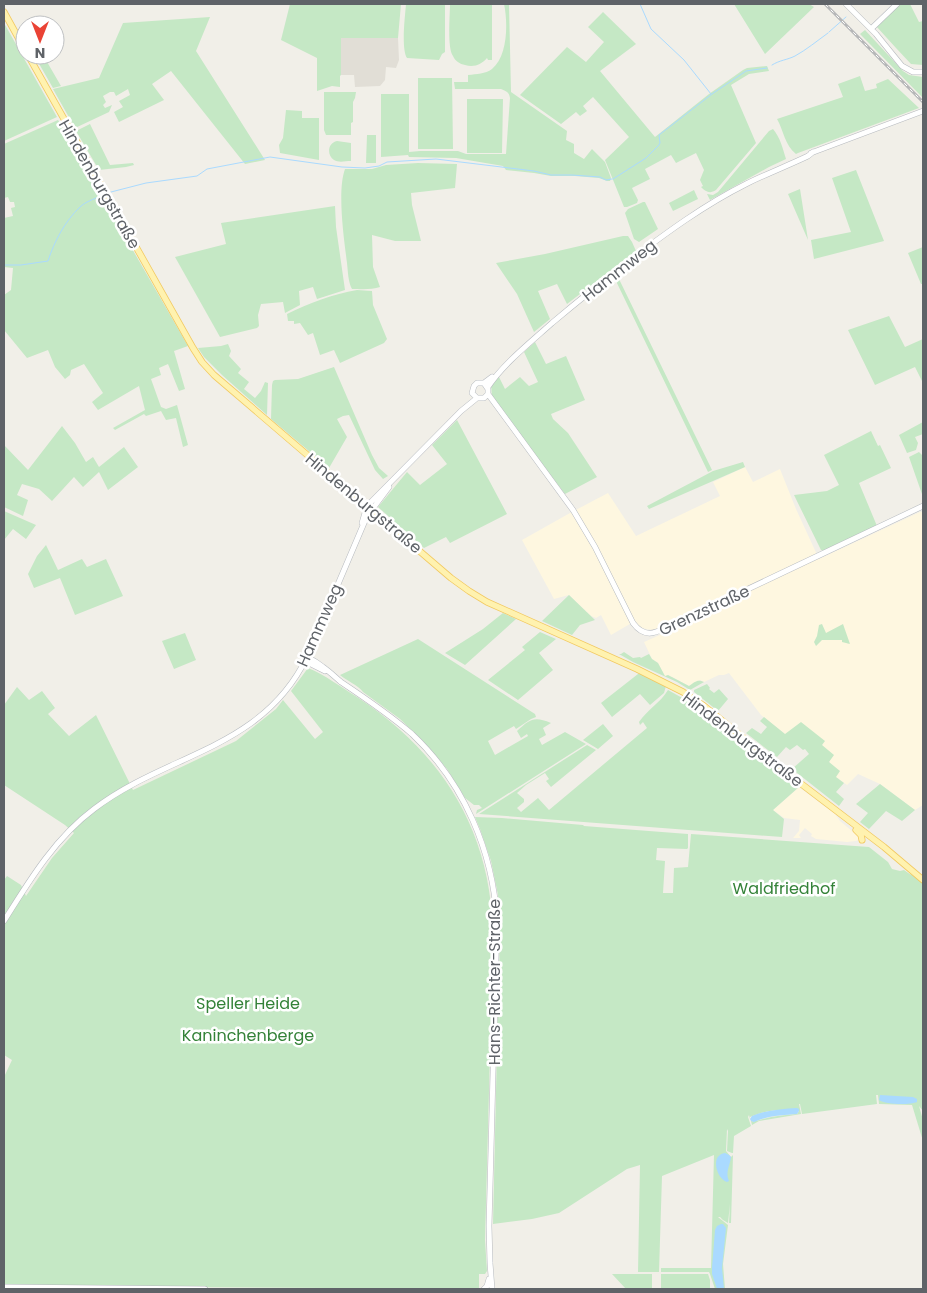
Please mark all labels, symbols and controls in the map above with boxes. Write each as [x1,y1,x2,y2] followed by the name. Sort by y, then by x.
[15,15,65,65] north arrow
[35,43,45,63] text: N
[53,115,146,253] street label: Hindenburgstraße
[577,234,661,307] street label: Hammweg
[300,448,427,559] street label: Hindenburgstraße
[655,579,753,642] street label: Grenzstraße
[291,580,348,670] street label: Hammweg
[678,686,808,793] street label: Hindenburgstraße
[733,877,835,900] park label: Waldfriedhof
[483,899,506,1065] street label: Hans-Richter-Straße
[196,992,300,1015] park label: Speller Heide
[182,1024,314,1047] park label: Kaninchenberge

